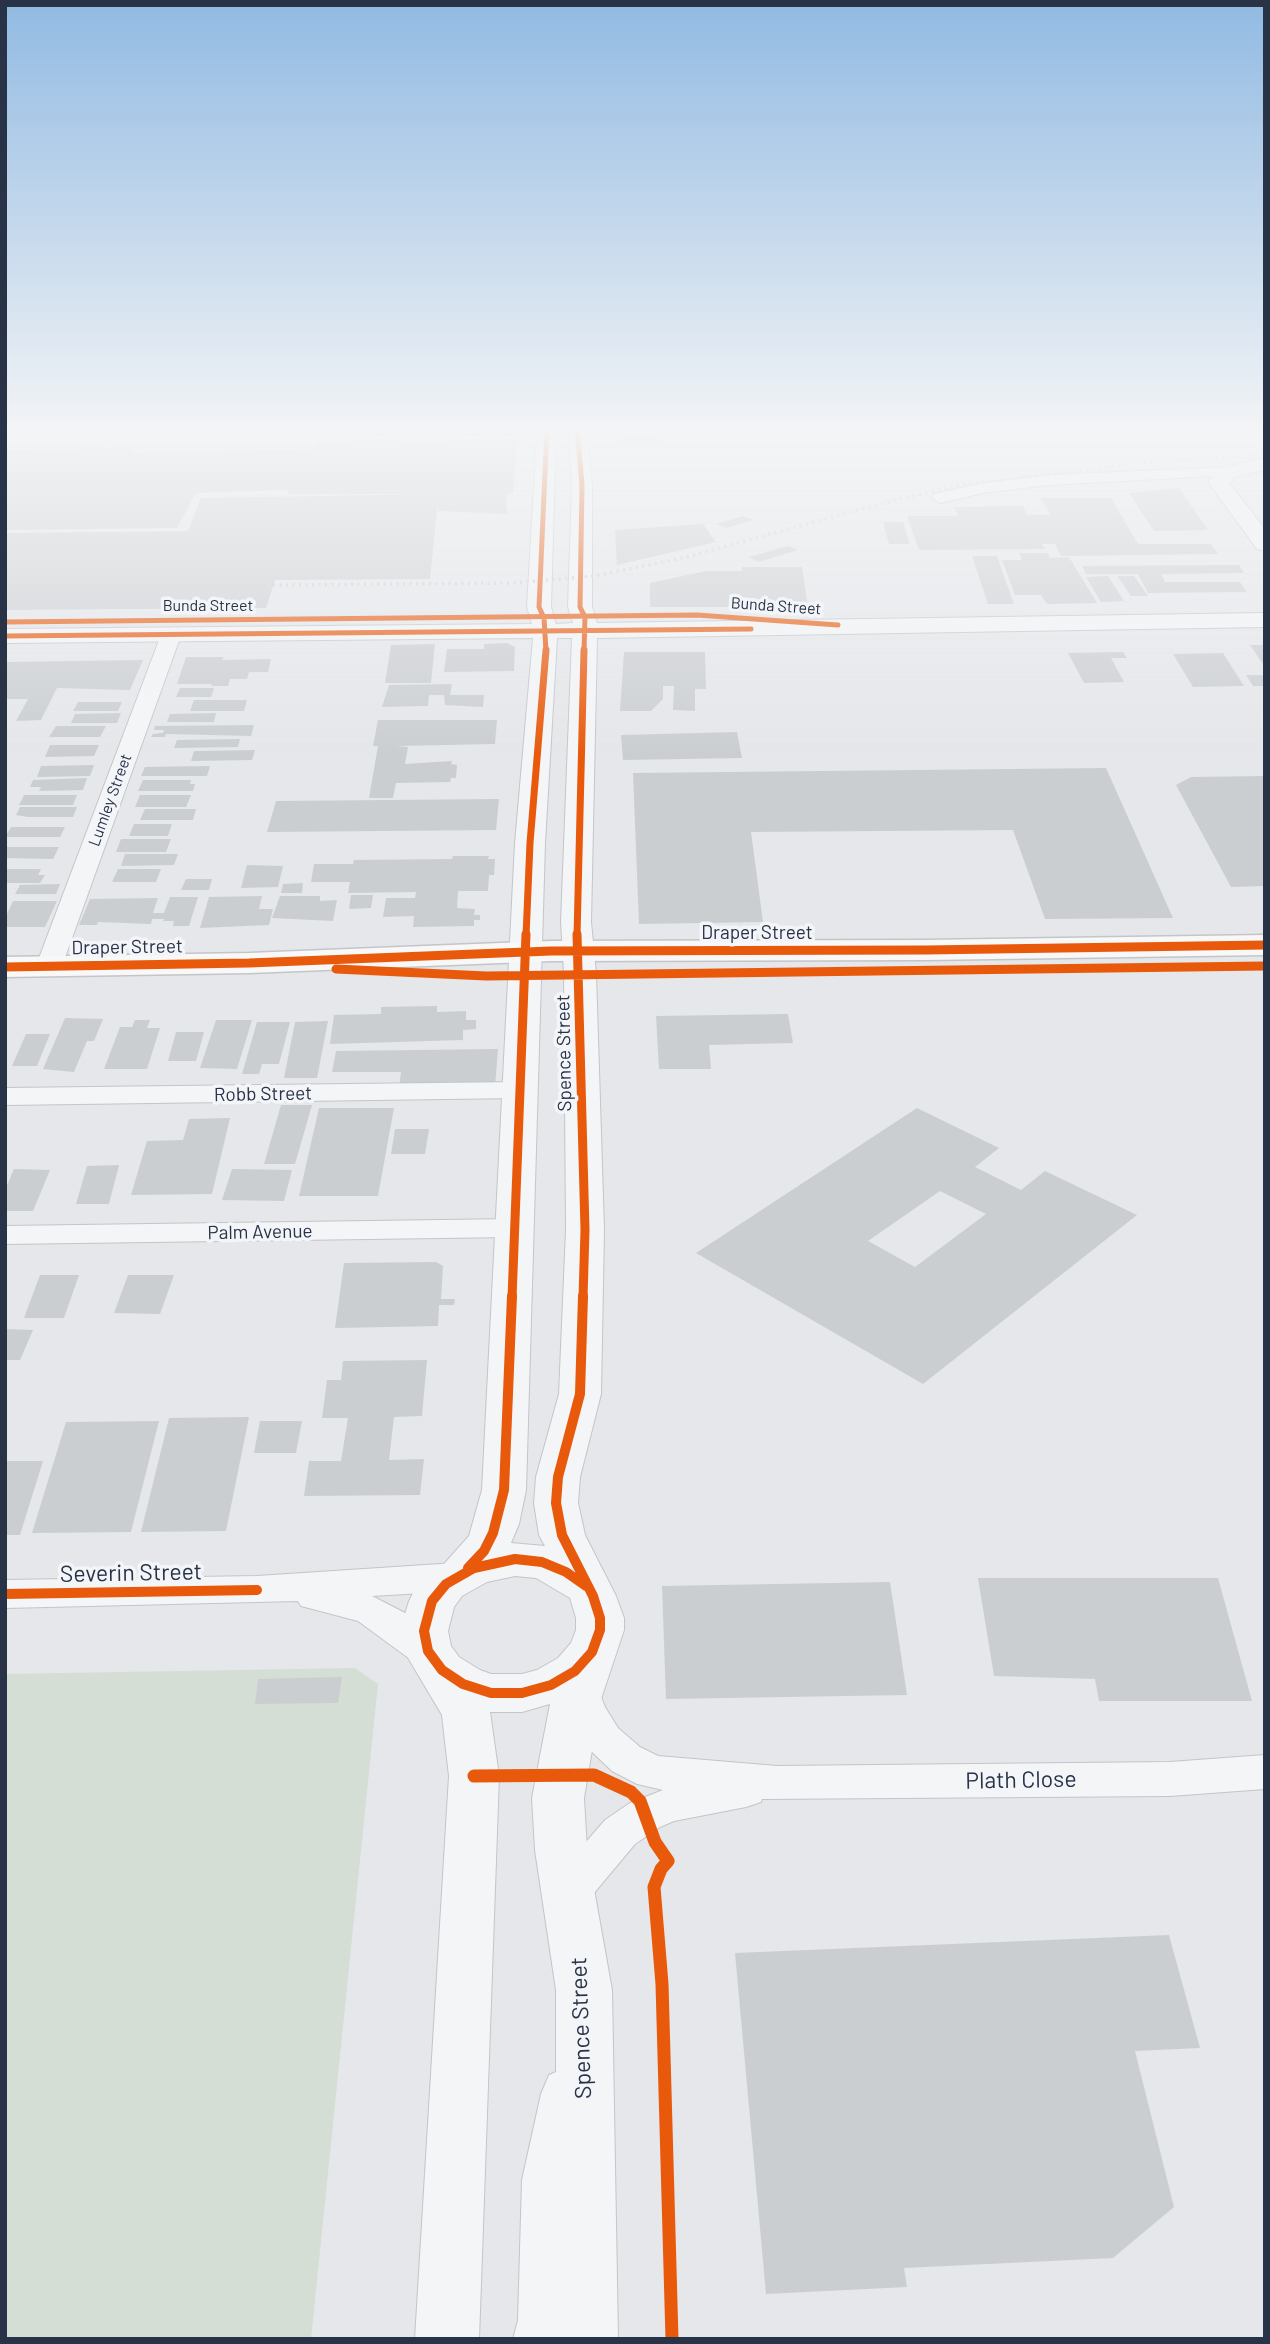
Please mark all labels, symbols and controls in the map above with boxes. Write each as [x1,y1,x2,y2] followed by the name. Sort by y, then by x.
[730,593,822,619] street label: Bunda Street
[163,596,253,616] street label: Bunda Street
[84,751,136,849] street label: Lumley Street
[701,922,813,944] street label: Draper Street
[71,935,183,959] street label: Draper Street
[552,994,576,1112] street label: Spence Street
[214,1082,312,1106] street label: Robb Street
[207,1220,313,1244] street label: Palm Avenue
[60,1558,202,1588] street label: Severin Street
[965,1765,1077,1795] street label: Plath Close
[565,1957,597,2099] street label: Spence Street

